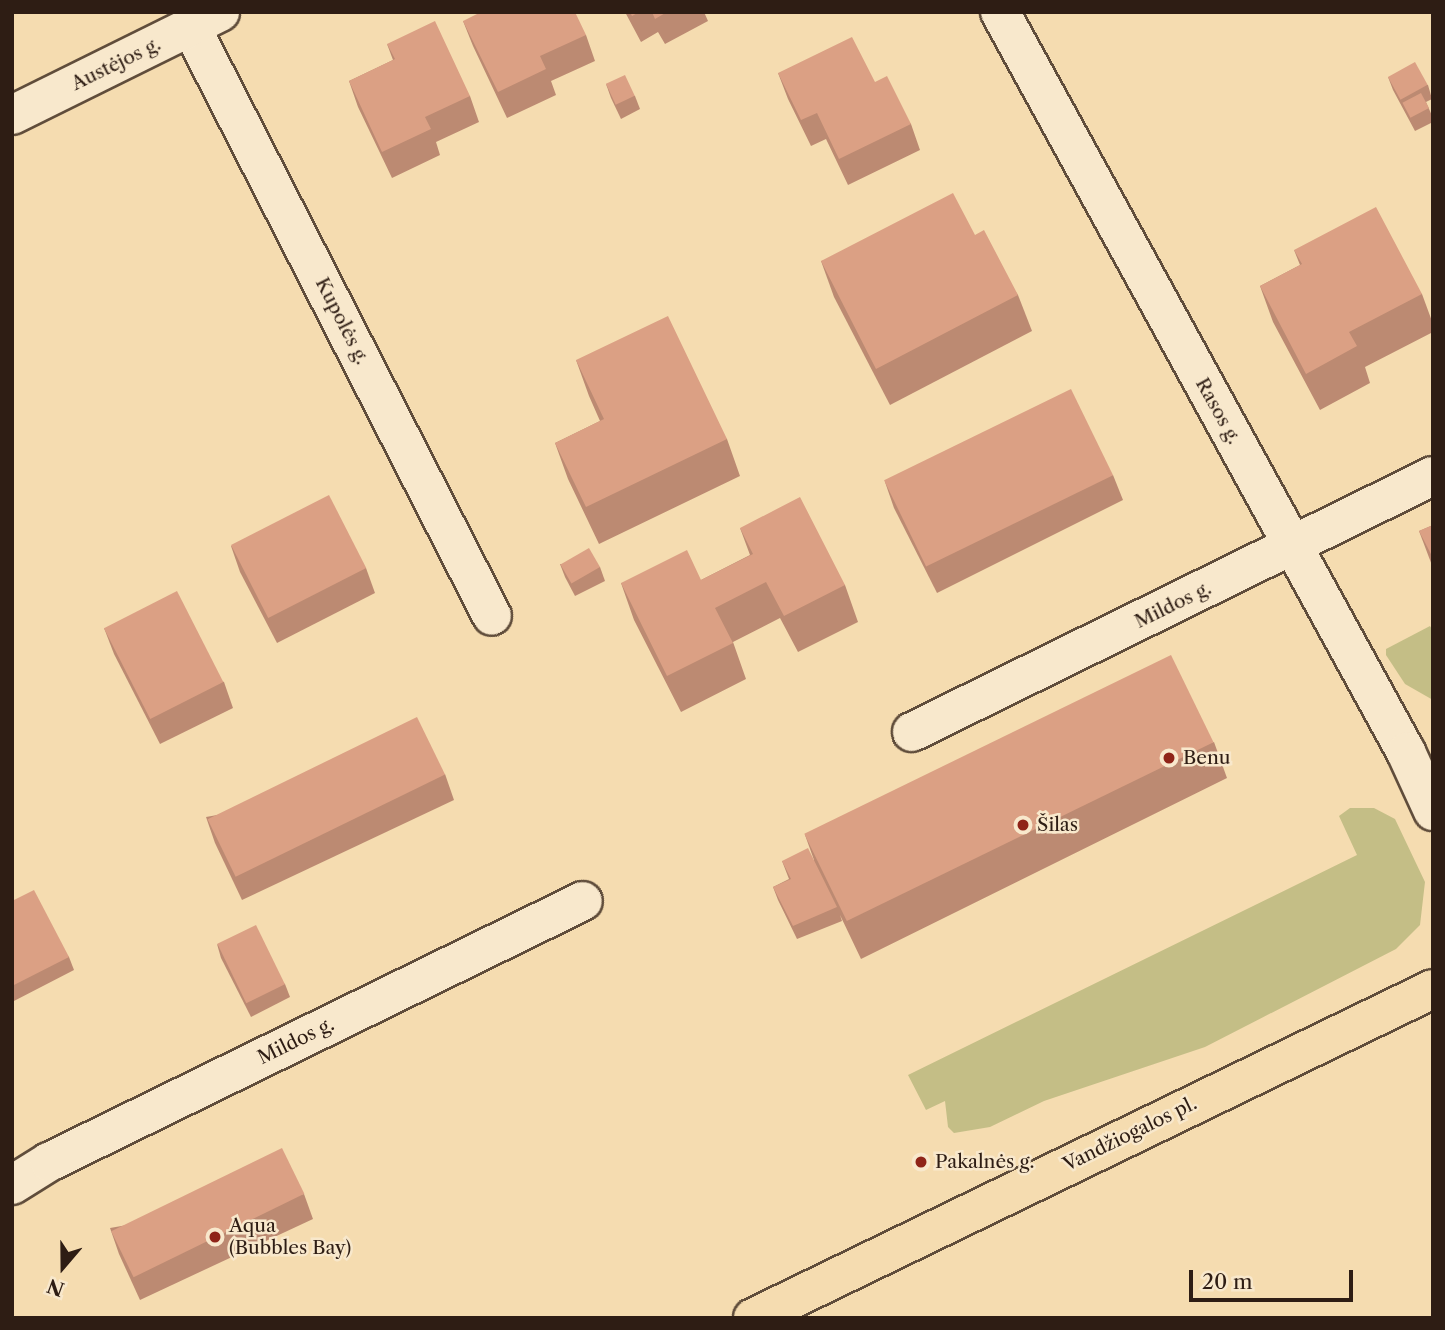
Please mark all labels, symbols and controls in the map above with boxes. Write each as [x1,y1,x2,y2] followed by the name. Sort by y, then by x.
[68,33,164,95] street label: Austėjos g.
[310,274,374,368] street label: Kupolės g.
[1191,374,1245,448] street label: Rasos g.
[1131,577,1215,633] street label: Mildos g.
[1183,747,1231,769] place label: Benu
[1161,750,1177,766] marker: Benu
[1037,814,1078,836] place label: Šilas
[1015,817,1031,833] marker: Šilas
[254,1013,338,1069] street label: Mildos g.
[1060,1092,1200,1176] street label: Vandžiogalos pl.
[935,1151,1034,1173] place label: Pakalnės g.
[913,1154,929,1170] marker: Pakalnės g.
[229,1215,351,1259] place label: Aqua (Bubbles Bay)
[207,1229,223,1245] marker: Aqua (Bubbles Bay)
[28,1232,98,1302] north arrow
[1193,1256,1358,1300] scale bar
[1202,1269,1253,1294] text: 20 m
[44,1274,67,1301] text: N

